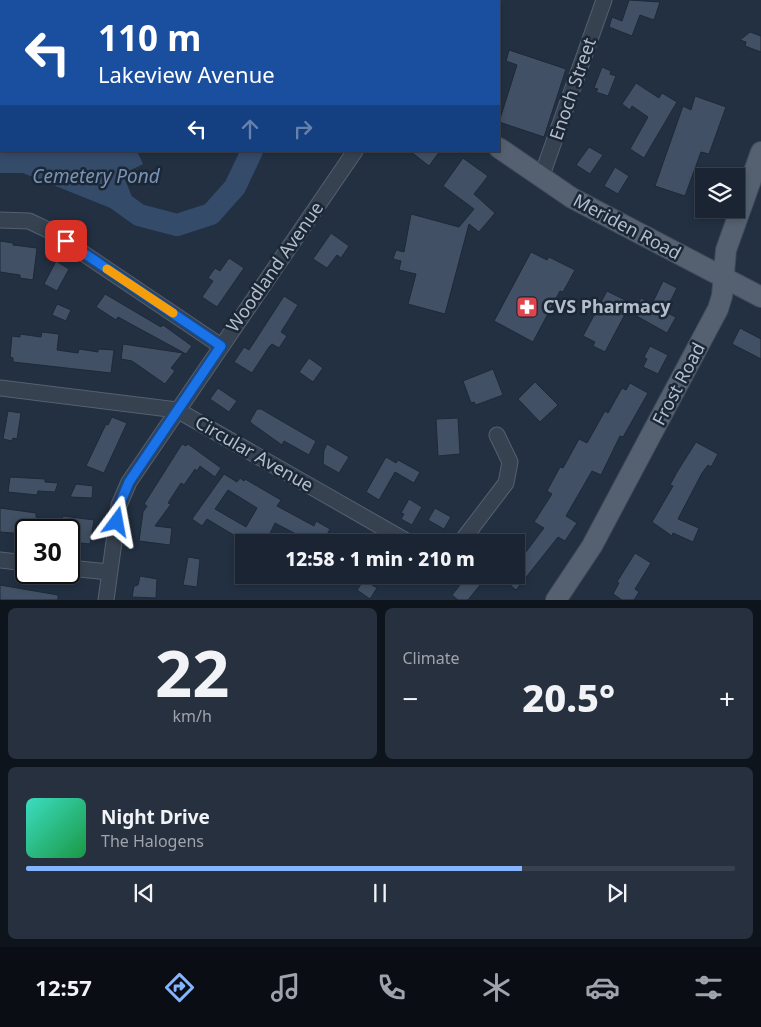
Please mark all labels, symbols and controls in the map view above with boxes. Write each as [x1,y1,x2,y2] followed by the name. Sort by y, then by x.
[98,14,201,61] text: 110 m
[15,20,80,85] icon: left
[543,34,601,143] street label: Enoch Street
[98,59,275,89] text: Lakeview Avenue
[183,115,211,143] icon: left
[236,115,264,143] icon: ahead
[289,115,317,143] icon: right
[32,163,161,189] water label: Cemetery Pond
[695,168,745,218] map controls
[695,168,745,218] button: layers
[569,188,686,265] street label: Meriden Road
[220,196,328,336] street label: Woodland Avenue
[45,220,87,262] pin
[52,227,80,255] icon: arrive
[543,294,671,318] place label: CVS Pharmacy
[515,295,539,319] pharmacy icon: CVS Pharmacy
[646,338,710,429] street label: Frost Road
[191,410,318,497] street label: Circular Avenue
[90,495,142,547] position arrow
[15,519,80,584] speed limit sign: 30
[285,546,475,572] text: 12:58 · 1 min · 210 m
[155,628,229,716] text: 22
[403,647,460,669] text: Climate
[522,671,615,723] text: 20.5°
[403,679,419,717] text: −
[719,679,735,717] text: +
[173,705,212,727] text: km/h
[101,804,210,830] text: Night Drive
[101,830,204,852] text: The Halogens
[130,879,158,907] icon: previous
[366,879,394,907] icon: pause
[603,879,631,907] icon: next
[162,970,197,1005] icon: directions
[268,970,303,1005] icon: music
[374,970,409,1005] icon: phone
[479,970,514,1005] icon: climate
[585,970,620,1005] icon: car
[691,970,726,1005] icon: filters
[35,972,92,1002] text: 12:57

